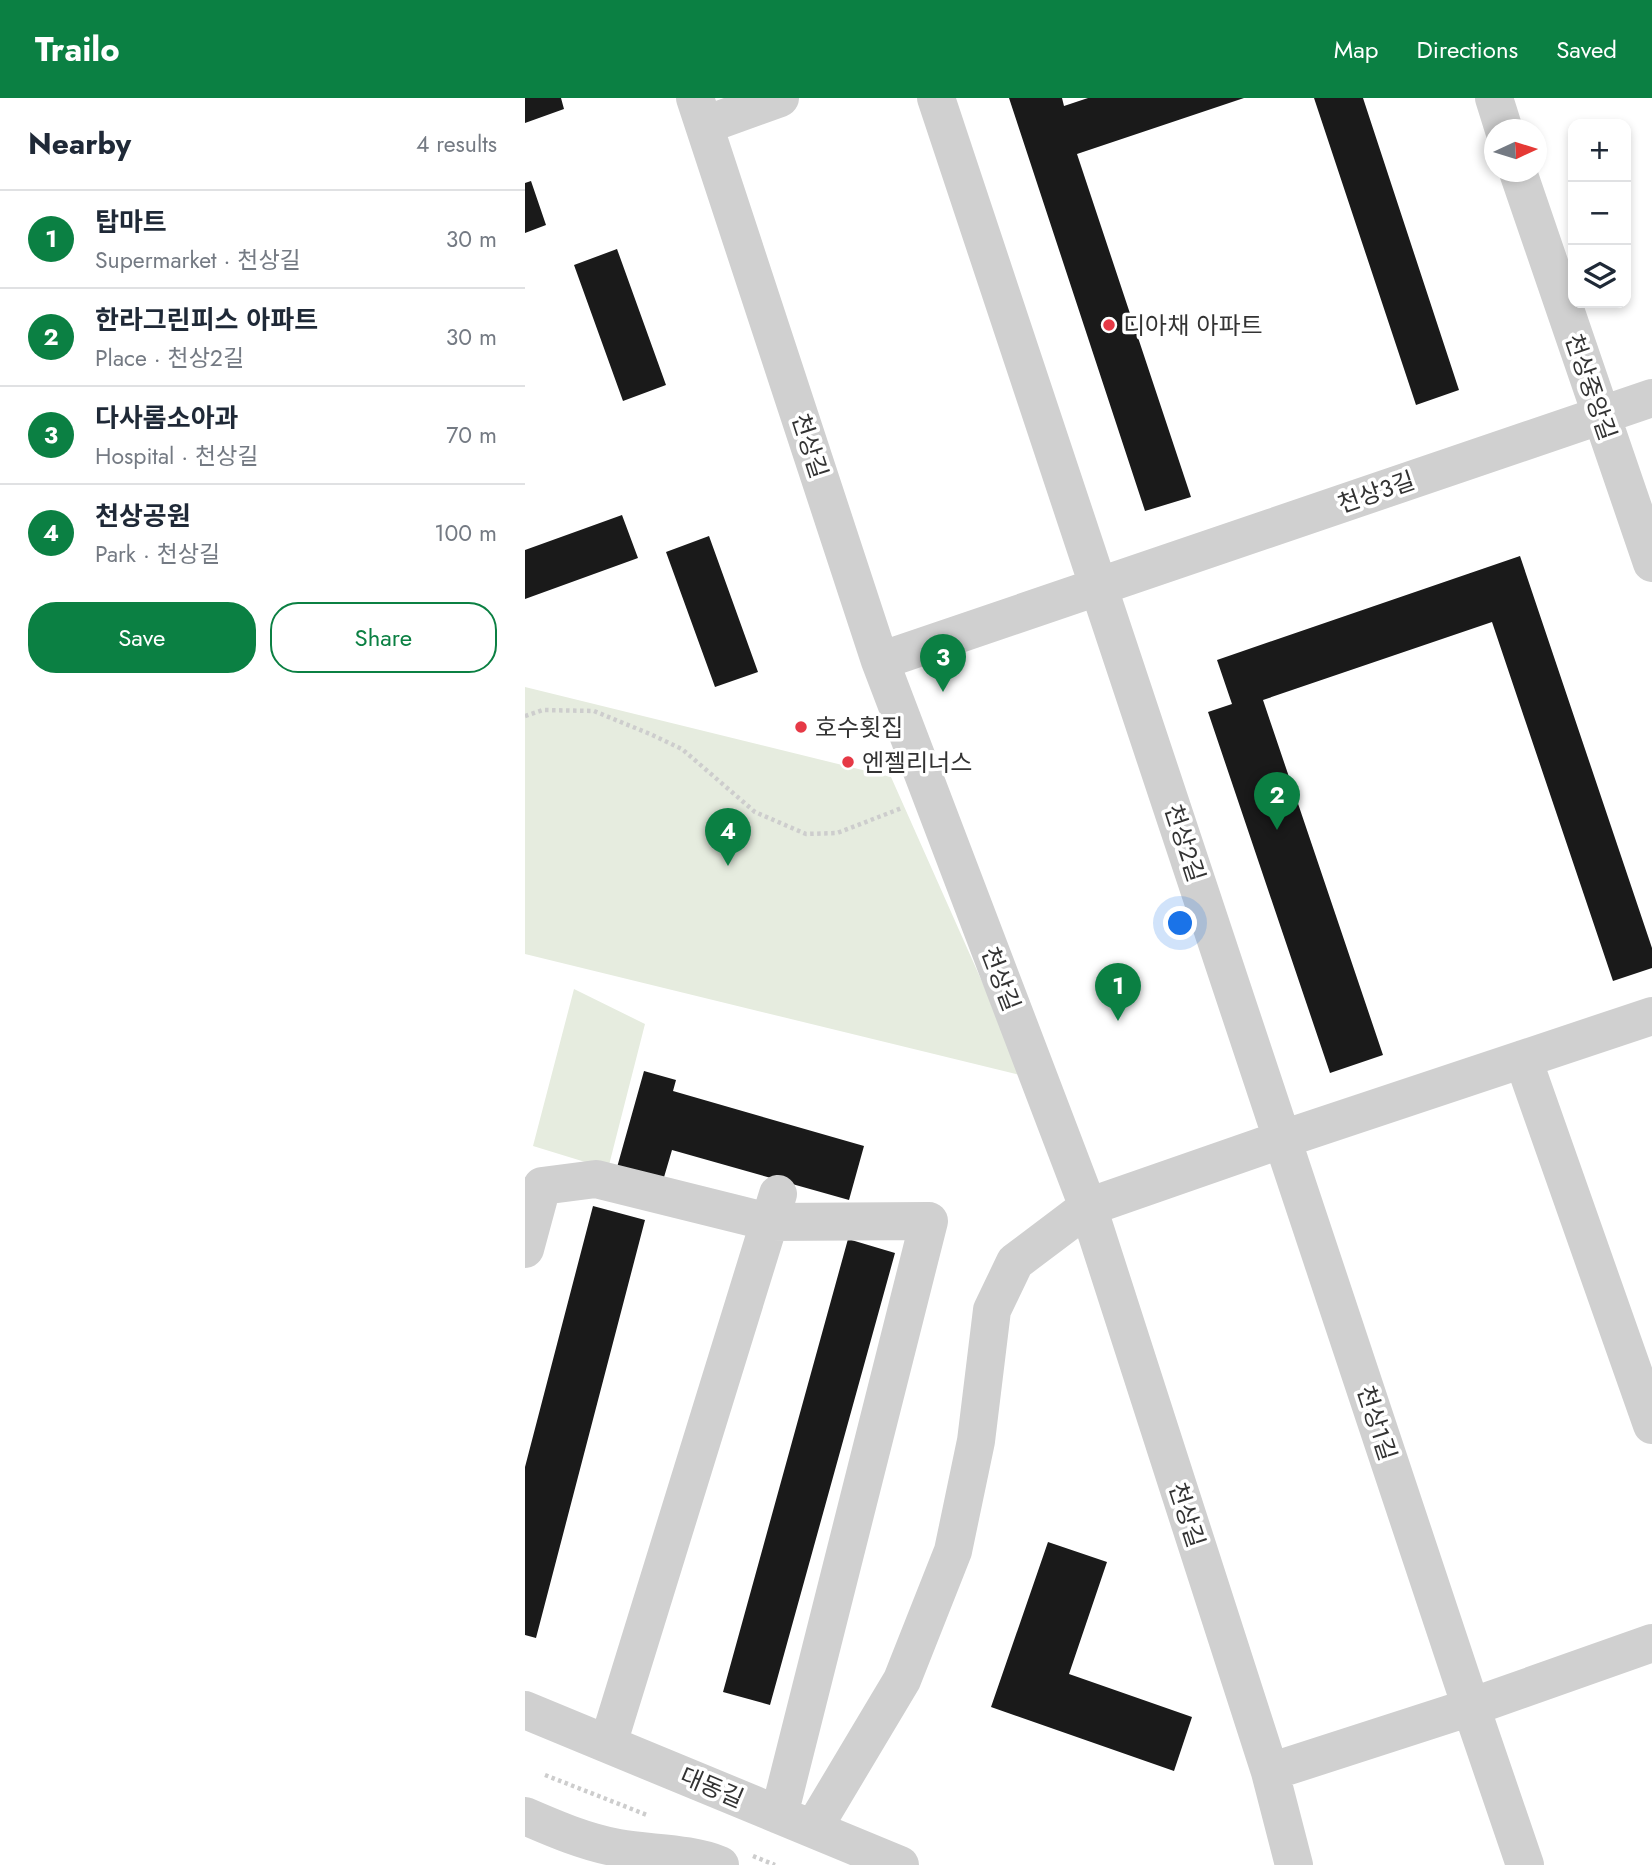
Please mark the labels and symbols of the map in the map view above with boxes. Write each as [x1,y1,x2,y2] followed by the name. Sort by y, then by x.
[1484,119,1547,182] north arrow
[1123,308,1263,343] place label: 디아채 아파트
[1101,317,1117,333] marker: 디아채 아파트
[1556,329,1626,445] street label: 천상중앙길
[783,409,837,483] street label: 천상길
[1333,463,1419,521] street label: 천상3길
[920,634,966,692] pin: 3
[815,710,903,745] place label: 호수횟집
[793,719,809,735] marker: 호수횟집
[862,745,972,780] place label: 엔젤리너스
[840,754,856,770] marker: 엔젤리너스
[1254,772,1300,830] pin: 2
[1156,800,1214,886] street label: 천상2길
[705,808,751,866] pin: 4
[1163,906,1197,940] your location
[973,942,1029,1016] street label: 천상길
[1095,963,1141,1021] pin: 1
[1348,1381,1406,1465] street label: 천상1길
[1160,1478,1214,1552] street label: 천상길
[675,1758,749,1816] street label: 대동길

